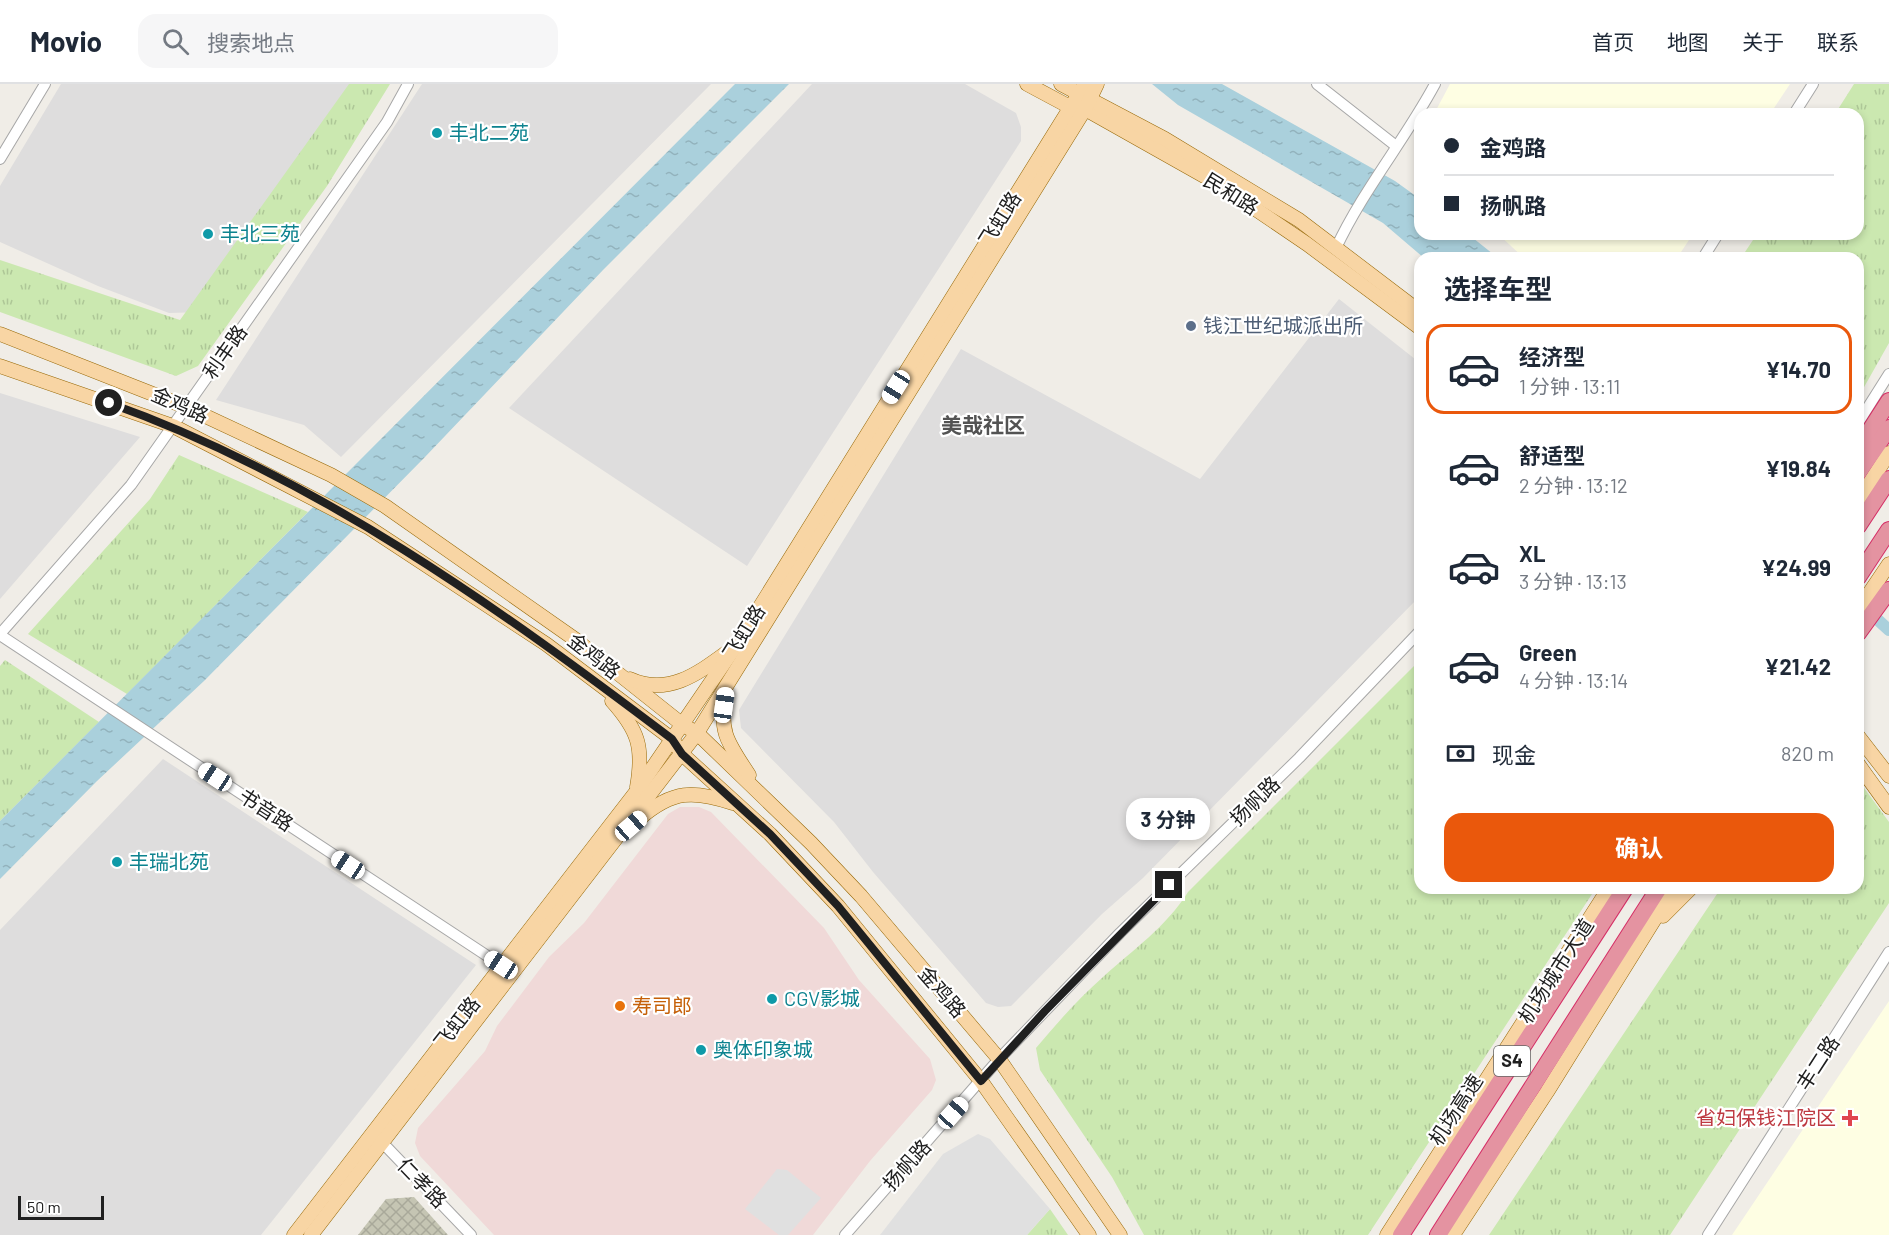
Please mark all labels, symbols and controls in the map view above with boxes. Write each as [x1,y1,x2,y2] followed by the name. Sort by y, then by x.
[138,14,558,68] search box
[30,24,102,58] text: Movio
[159,25,192,58] icon: search
[207,29,295,55] text: 搜索地点
[1592,29,1634,54] text: 首页
[1667,29,1709,54] text: 地图
[1742,29,1784,54] text: 关于
[1817,29,1859,54] text: 联系
[449,120,529,144] place label: 丰北二苑
[430,126,444,140] marker: 丰北二苑
[1480,134,1546,160] text: 金鸡路
[1200,167,1263,219] street label: 民和路
[973,187,1025,250] street label: 飞虹路
[1480,192,1546,218] text: 扬帆路
[220,221,300,245] place label: 丰北三苑
[201,227,215,241] marker: 丰北三苑
[1444,272,1552,304] text: 选择车型
[1203,313,1363,337] place label: 钱江世纪城派出所
[1184,319,1198,333] marker: 钱江世纪城派出所
[197,320,251,383] street label: 利丰路
[1447,342,1501,396] icon: car
[1519,343,1585,369] text: 经济型
[1765,356,1831,382] text: ¥14.70
[879,367,913,407] car
[1519,374,1620,398] text: 1 分钟 · 13:11
[148,381,213,427] street label: 金鸡路
[95,389,122,416] route start
[941,412,1025,437] district label: 美哉社区
[1447,441,1501,495] icon: car
[1519,442,1585,468] text: 舒适型
[1765,455,1831,481] text: ¥19.84
[1519,473,1628,497] text: 2 分钟 · 13:12
[1447,540,1501,594] icon: car
[1519,540,1545,566] text: XL
[1761,554,1831,580] text: ¥24.99
[1519,569,1627,593] text: 3 分钟 · 13:13
[717,600,769,663] street label: 飞虹路
[564,627,626,683] street label: 金鸡路
[1447,639,1501,693] icon: car
[1519,639,1577,665] text: Green
[1764,653,1831,679] text: ¥21.42
[1519,668,1628,692] text: 4 分钟 · 13:14
[713,686,735,724] car
[1444,737,1477,770] icon: cash
[1492,741,1536,767] text: 现金
[1781,741,1834,765] text: 820 m
[195,760,235,794] car
[1224,771,1284,830] street label: 扬帆路
[235,783,298,836] street label: 书音路
[1127,798,1211,840] callout: 3 分钟
[612,807,650,845] car
[1141,807,1195,831] text: 3 分钟
[1444,813,1834,882] button: 确认
[328,848,368,882] car
[129,849,209,873] place label: 丰瑞北苑
[110,855,124,869] marker: 丰瑞北苑
[1155,871,1182,898] route end
[1512,914,1598,1027] street label: 机场城市大道
[481,948,521,982] car
[914,961,971,1022] street label: 金鸡路
[784,986,860,1010] place label: CGV影城
[428,991,484,1053] street label: 飞虹路
[765,992,779,1006] marker: CGV影城
[632,993,692,1017] place label: 寿司郎
[613,999,627,1013] marker: 寿司郎
[1791,1031,1844,1094] street label: 丰二路
[713,1037,813,1061] place label: 奥体印象城
[694,1043,708,1057] marker: 奥体印象城
[1494,1046,1530,1076] road number: S4
[1423,1069,1487,1150] street label: 机场高速
[934,1094,972,1132] car
[1696,1105,1836,1129] place label: 省妇保钱江院区
[1841,1109,1859,1127] marker: 省妇保钱江院区
[877,1134,935,1195] street label: 扬帆路
[393,1152,452,1212] street label: 仁孝路
[18,1193,104,1220] scale bar
[27,1197,61,1216] text: 50 m

